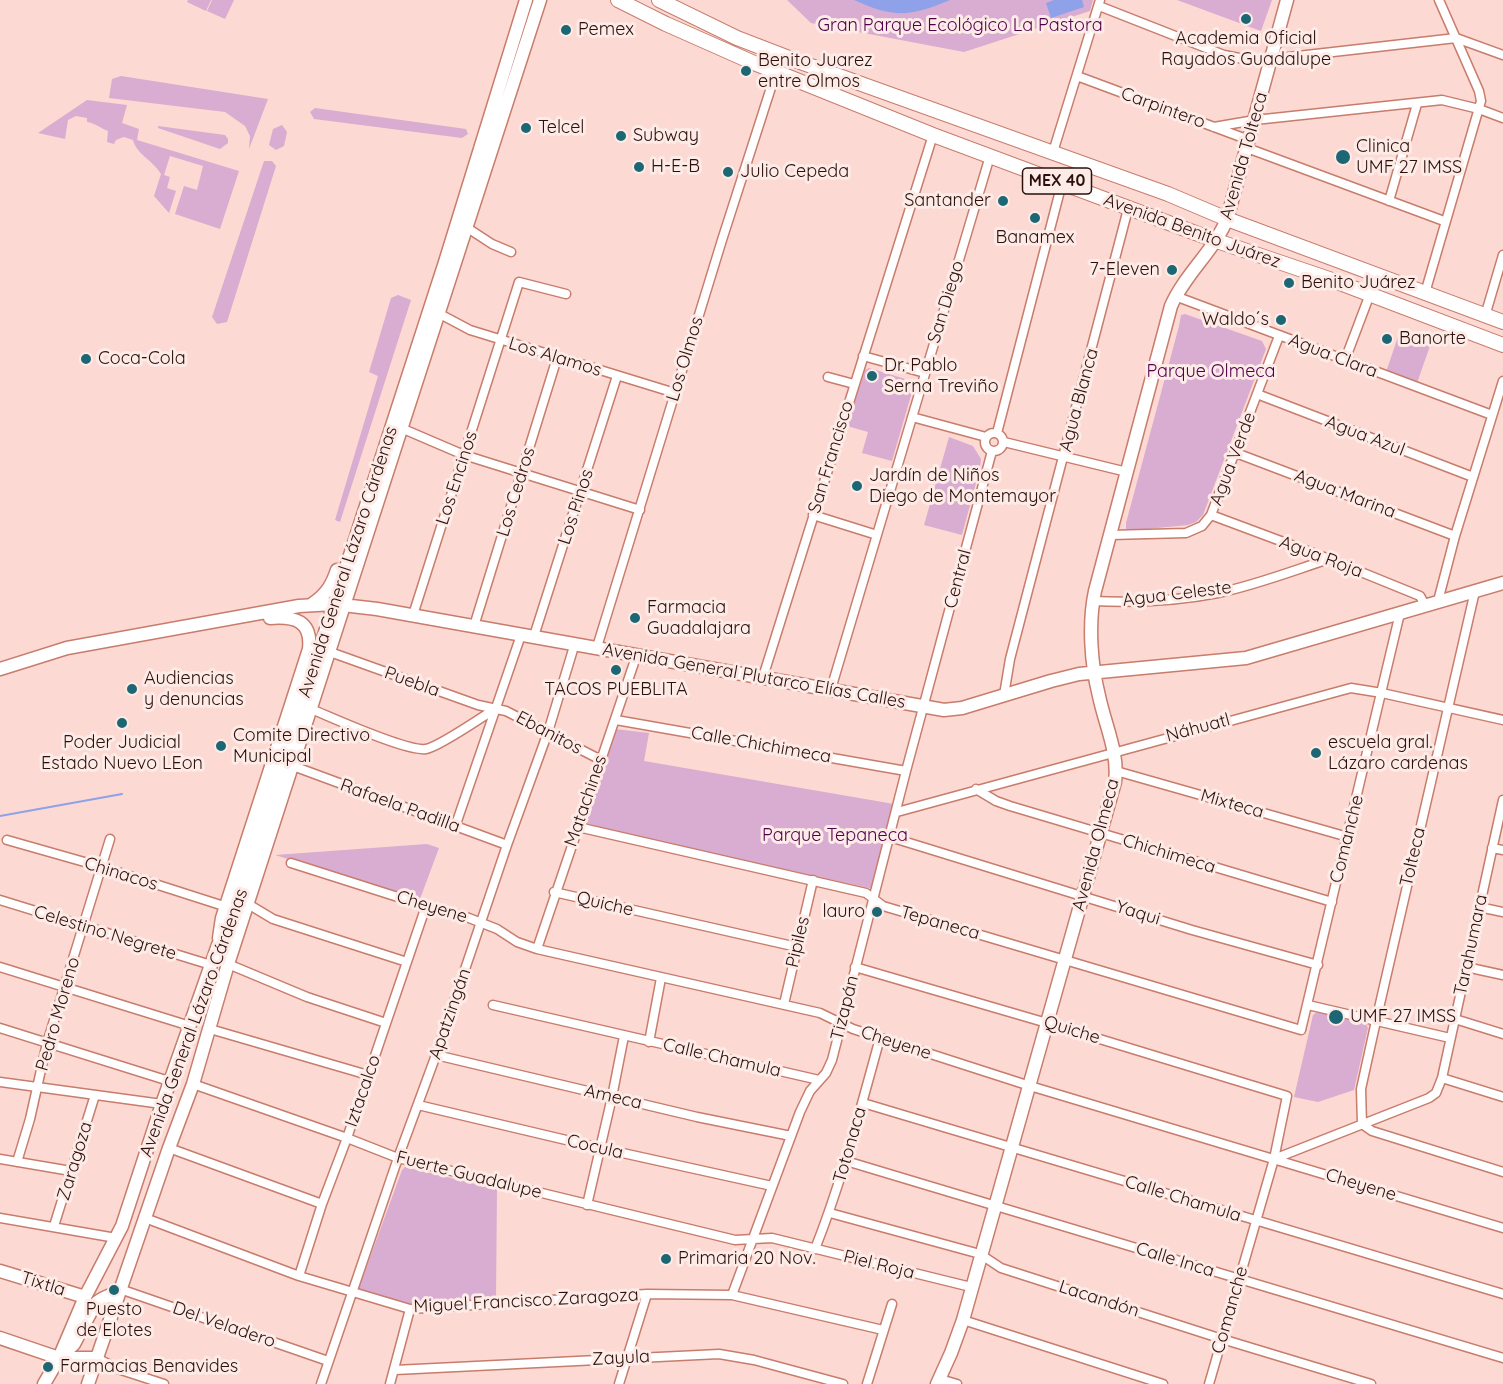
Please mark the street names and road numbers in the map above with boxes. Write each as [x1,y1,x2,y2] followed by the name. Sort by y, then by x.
[1118,83,1208,133] street label: Carpintero
[1215,90,1273,222] street label: Avenida Tolteca
[1022,168,1092,194] road number: MEX 40
[1101,189,1283,273] street label: Avenida Benito Juárez
[923,258,969,346] street label: San Diego
[662,314,708,404] street label: Los Olmos
[1286,329,1380,383] street label: Agua Clara
[506,333,604,381] street label: Los Alamos
[1055,346,1103,454] street label: Agua Blanca
[804,398,858,516] street label: San Francisco
[1205,409,1261,509] street label: Agua Verde
[1322,411,1408,461] street label: Agua Azul
[294,424,402,700] street label: Avenida General Lázaro Cárdenas
[432,428,482,528] street label: Los Encinos
[492,445,540,539] street label: Los Cedros
[1291,465,1399,523] street label: Agua Marina
[554,467,598,547] street label: Los Pinos
[1276,531,1366,583] street label: Agua Roja
[940,547,976,611] street label: Central
[1121,577,1233,611] street label: Agua Celeste
[601,639,907,713] street label: Avenida General Plutarco Elías Calles
[382,662,442,702] street label: Puebla
[512,707,586,759] street label: Ebanitos
[1164,709,1232,747] street label: Náhuatl
[689,722,833,768] street label: Calle Chichimeca
[560,752,612,850] street label: Matachines
[337,774,463,838] street label: Rafaela Padilla
[1068,776,1124,914] street label: Avenida Olmeca
[1198,785,1266,823] street label: Mixteca
[1326,793,1368,885] street label: Comanche
[1396,825,1430,889] street label: Tolteca
[1120,830,1218,878] street label: Chichimeca
[82,853,160,895] street label: Chinacos
[135,886,253,1160] street label: Avenida General Lázaro Cárdenas
[394,886,470,928] street label: Cheyene
[574,887,636,921] street label: Quiche
[1450,892,1492,998] street label: Tarahumara
[1113,896,1163,930] street label: Yaqui
[31,901,179,965] street label: Celestino Negrete
[898,901,982,945] street label: Tepaneca
[782,914,814,970] street label: Pipiles
[31,954,85,1074] street label: Pedro Moreno
[424,966,476,1062] street label: Apatzingán
[826,973,864,1043] street label: Tizapán
[1041,1011,1103,1049] street label: Quiche
[858,1021,934,1065] street label: Cheyene
[661,1034,783,1082] street label: Calle Chamula
[341,1052,385,1130] street label: Iztacalco
[582,1080,644,1114] street label: Ameca
[829,1105,871,1185] street label: Totonaca
[53,1119,97,1203] street label: Zaragoza
[565,1130,625,1164] street label: Cocula
[394,1146,544,1204] street label: Fuerte Guadalupe
[1323,1164,1399,1206] street label: Cheyene
[1122,1171,1244,1227] street label: Calle Chamula
[1133,1238,1217,1282] street label: Calle Inca
[841,1246,917,1284] street label: Piel Roja
[1207,1264,1253,1356] street label: Comanche
[18,1267,68,1301] street label: Tixtla
[1056,1276,1142,1322] street label: Lacandón
[413,1284,639,1318] street label: Miguel Francisco Zaragoza
[170,1297,278,1353] street label: Del Veladero
[591,1346,651,1370] street label: Zayula

